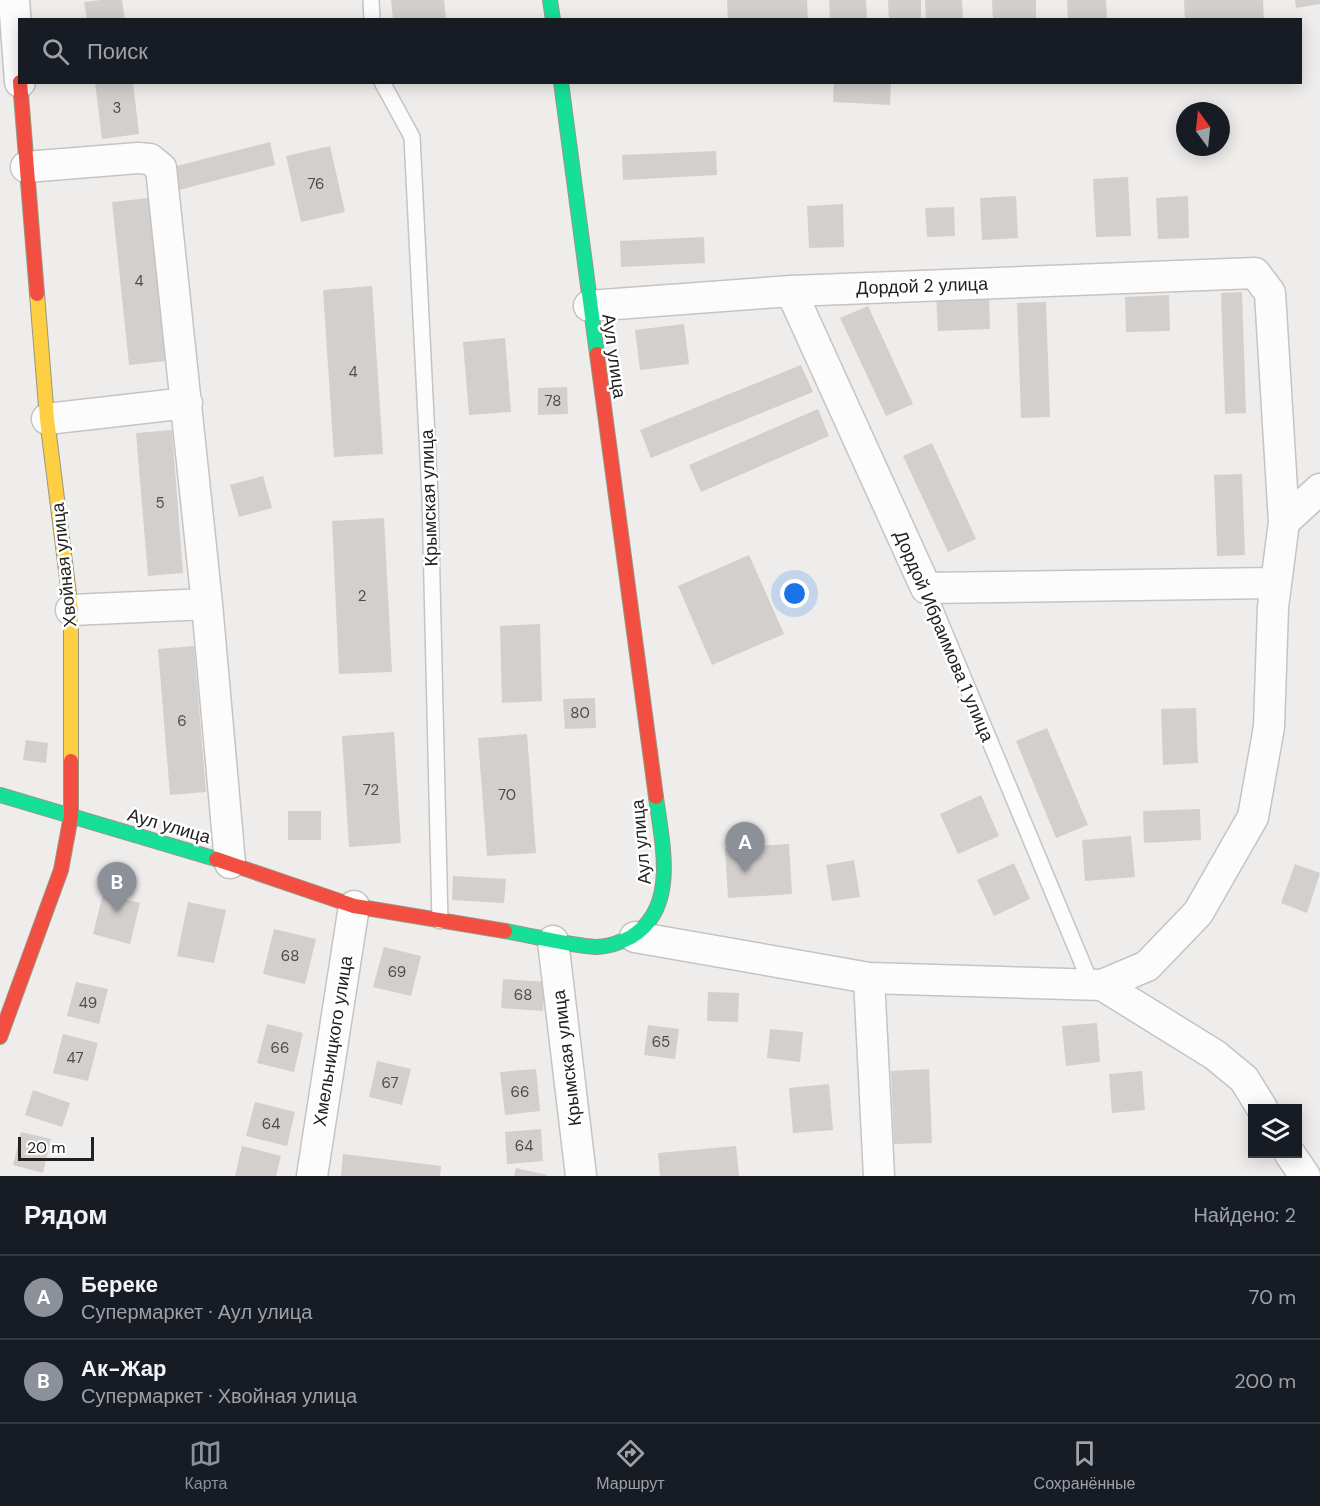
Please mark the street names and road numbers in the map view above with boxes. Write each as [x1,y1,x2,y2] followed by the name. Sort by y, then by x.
[856,272,989,300] street label: Дордой 2 улица
[596,312,632,401] street label: Аул улица
[415,428,443,567] street label: Крымская улица
[45,500,82,629] street label: Хвойная улица
[889,527,1000,746] street label: Дордой Ибраимова 1 улица
[625,798,657,885] street label: Аул улица
[125,803,214,850] street label: Аул улица
[308,953,358,1128] street label: Хмельницкого улица
[547,988,587,1128] street label: Крымская улица

